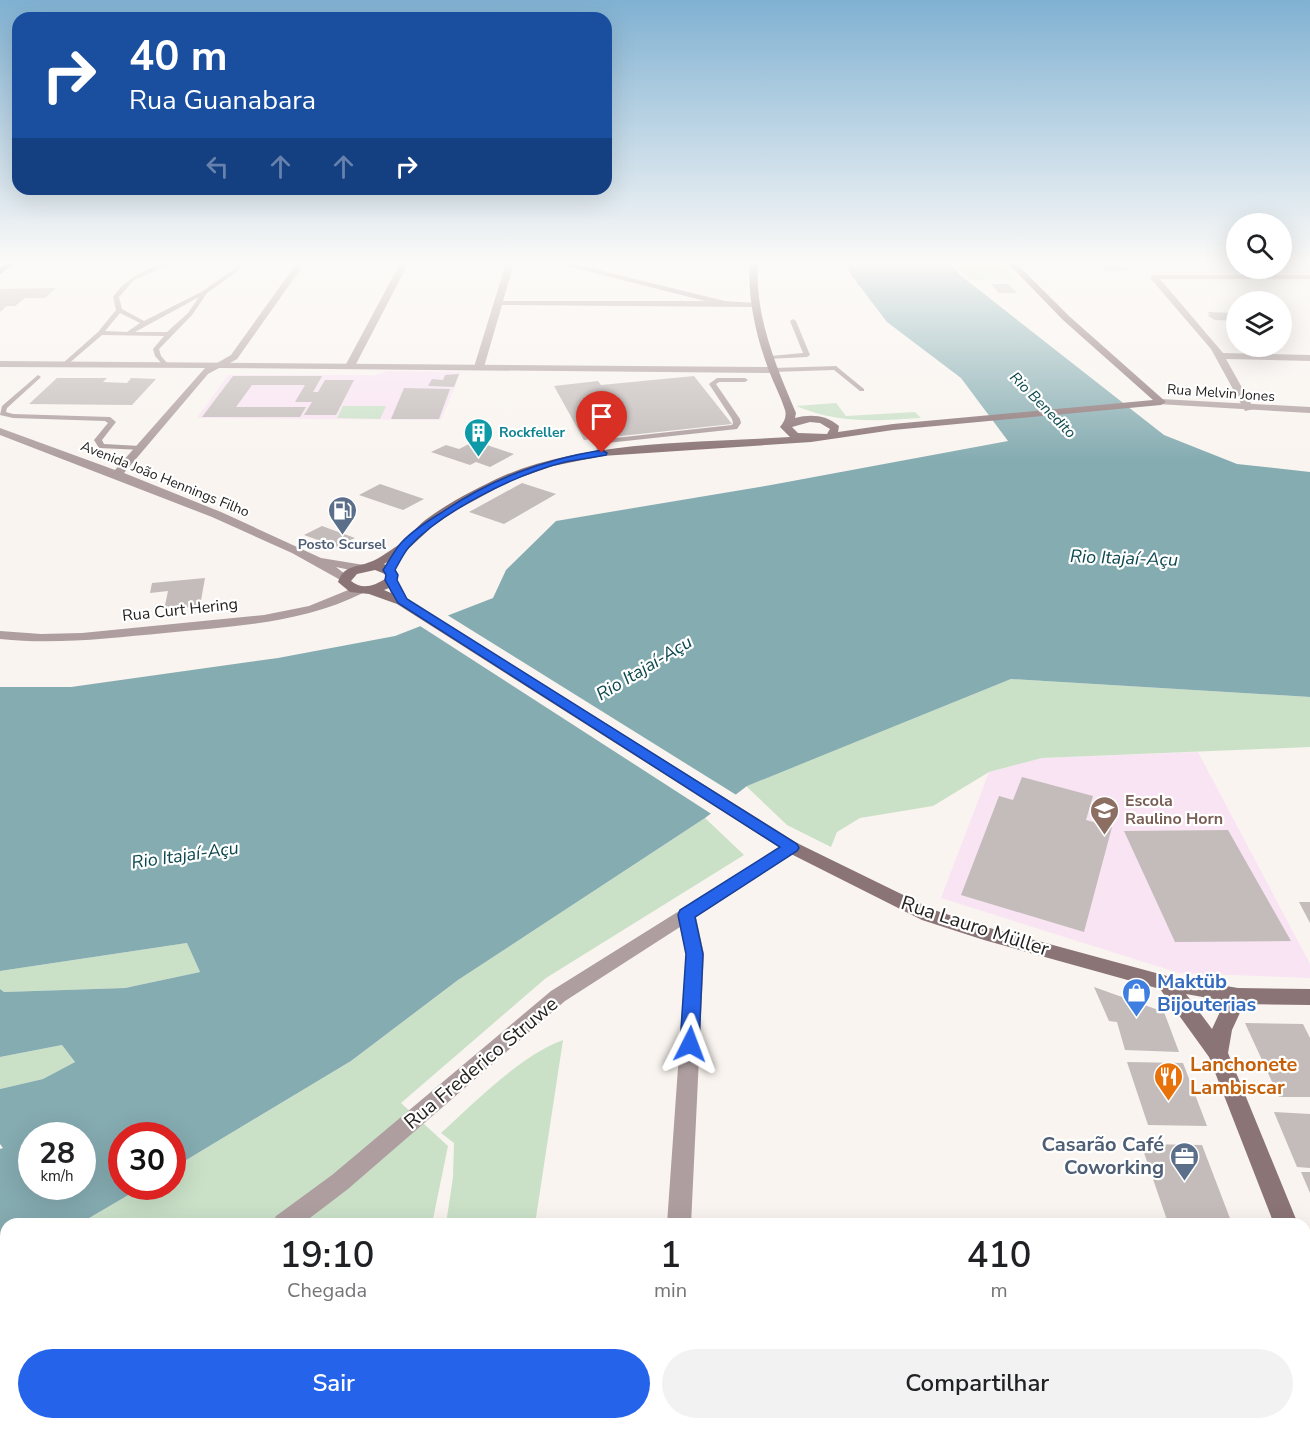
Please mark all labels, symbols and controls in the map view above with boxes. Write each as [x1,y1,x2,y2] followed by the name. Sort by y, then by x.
[129,28,228,85] text: 40 m
[30,36,108,114] icon: right
[129,82,316,119] text: Rua Guanabara
[201,150,234,183] icon: left
[264,150,297,183] icon: ahead
[327,150,360,183] icon: ahead
[390,150,423,183] icon: right
[1226,213,1292,357] map controls
[1226,213,1292,279] button: search
[1226,291,1292,357] button: layers
[1005,367,1081,443] water label: Rio Benedito
[1166,380,1276,406] street label: Rua Melvin Jones
[576,391,627,453] pin
[585,400,618,433] icon: arrive
[462,416,494,458] building icon: Rockfeller
[499,423,566,442] place label: Rockfeller
[78,436,252,522] street label: Avenida João Hennings Filho
[326,494,358,536] fuel station icon: Posto Scursel
[298,535,387,554] place label: Posto Scursel
[1070,544,1178,572] water label: Rio Itajaí-Açu
[121,593,239,627] street label: Rua Curt Hering
[592,630,696,706] water label: Rio Itajaí-Açu
[1125,790,1223,830] place label: Escola Raulino Horn
[1088,794,1120,836] school or university icon: Escola Raulino Horn
[130,836,240,874] water label: Rio Itajaí-Açu
[898,889,1052,963] street label: Rua Lauro Müller
[1157,968,1256,1018] place label: Maktüb Bijouterias
[1120,976,1152,1018] shop icon: Maktüb Bijouterias
[398,991,564,1135] street label: Rua Frederico Struwe
[658,1012,722,1076] position arrow
[1190,1051,1298,1101] place label: Lanchonete Lambiscar
[1153,1060,1185,1102] restaurant icon: Lanchonete Lambiscar
[108,1122,186,1200] speed limit sign: 30
[1042,1131,1164,1181] place label: Casarão Café Coworking
[39,1133,75,1174] text: 28
[1169,1140,1201,1182] office icon: Casarão Café Coworking
[40,1166,74,1186] text: km/h
[280,1231,374,1280] text: 19:10
[660,1231,681,1280] text: 1
[967,1231,1031,1280] text: 410
[287,1277,367,1304] text: Chegada
[654,1277,687,1304] text: min
[991,1277,1008,1304] text: m
[18,1349,650,1418] button: Sair
[662,1349,1293,1418] button: Compartilhar

